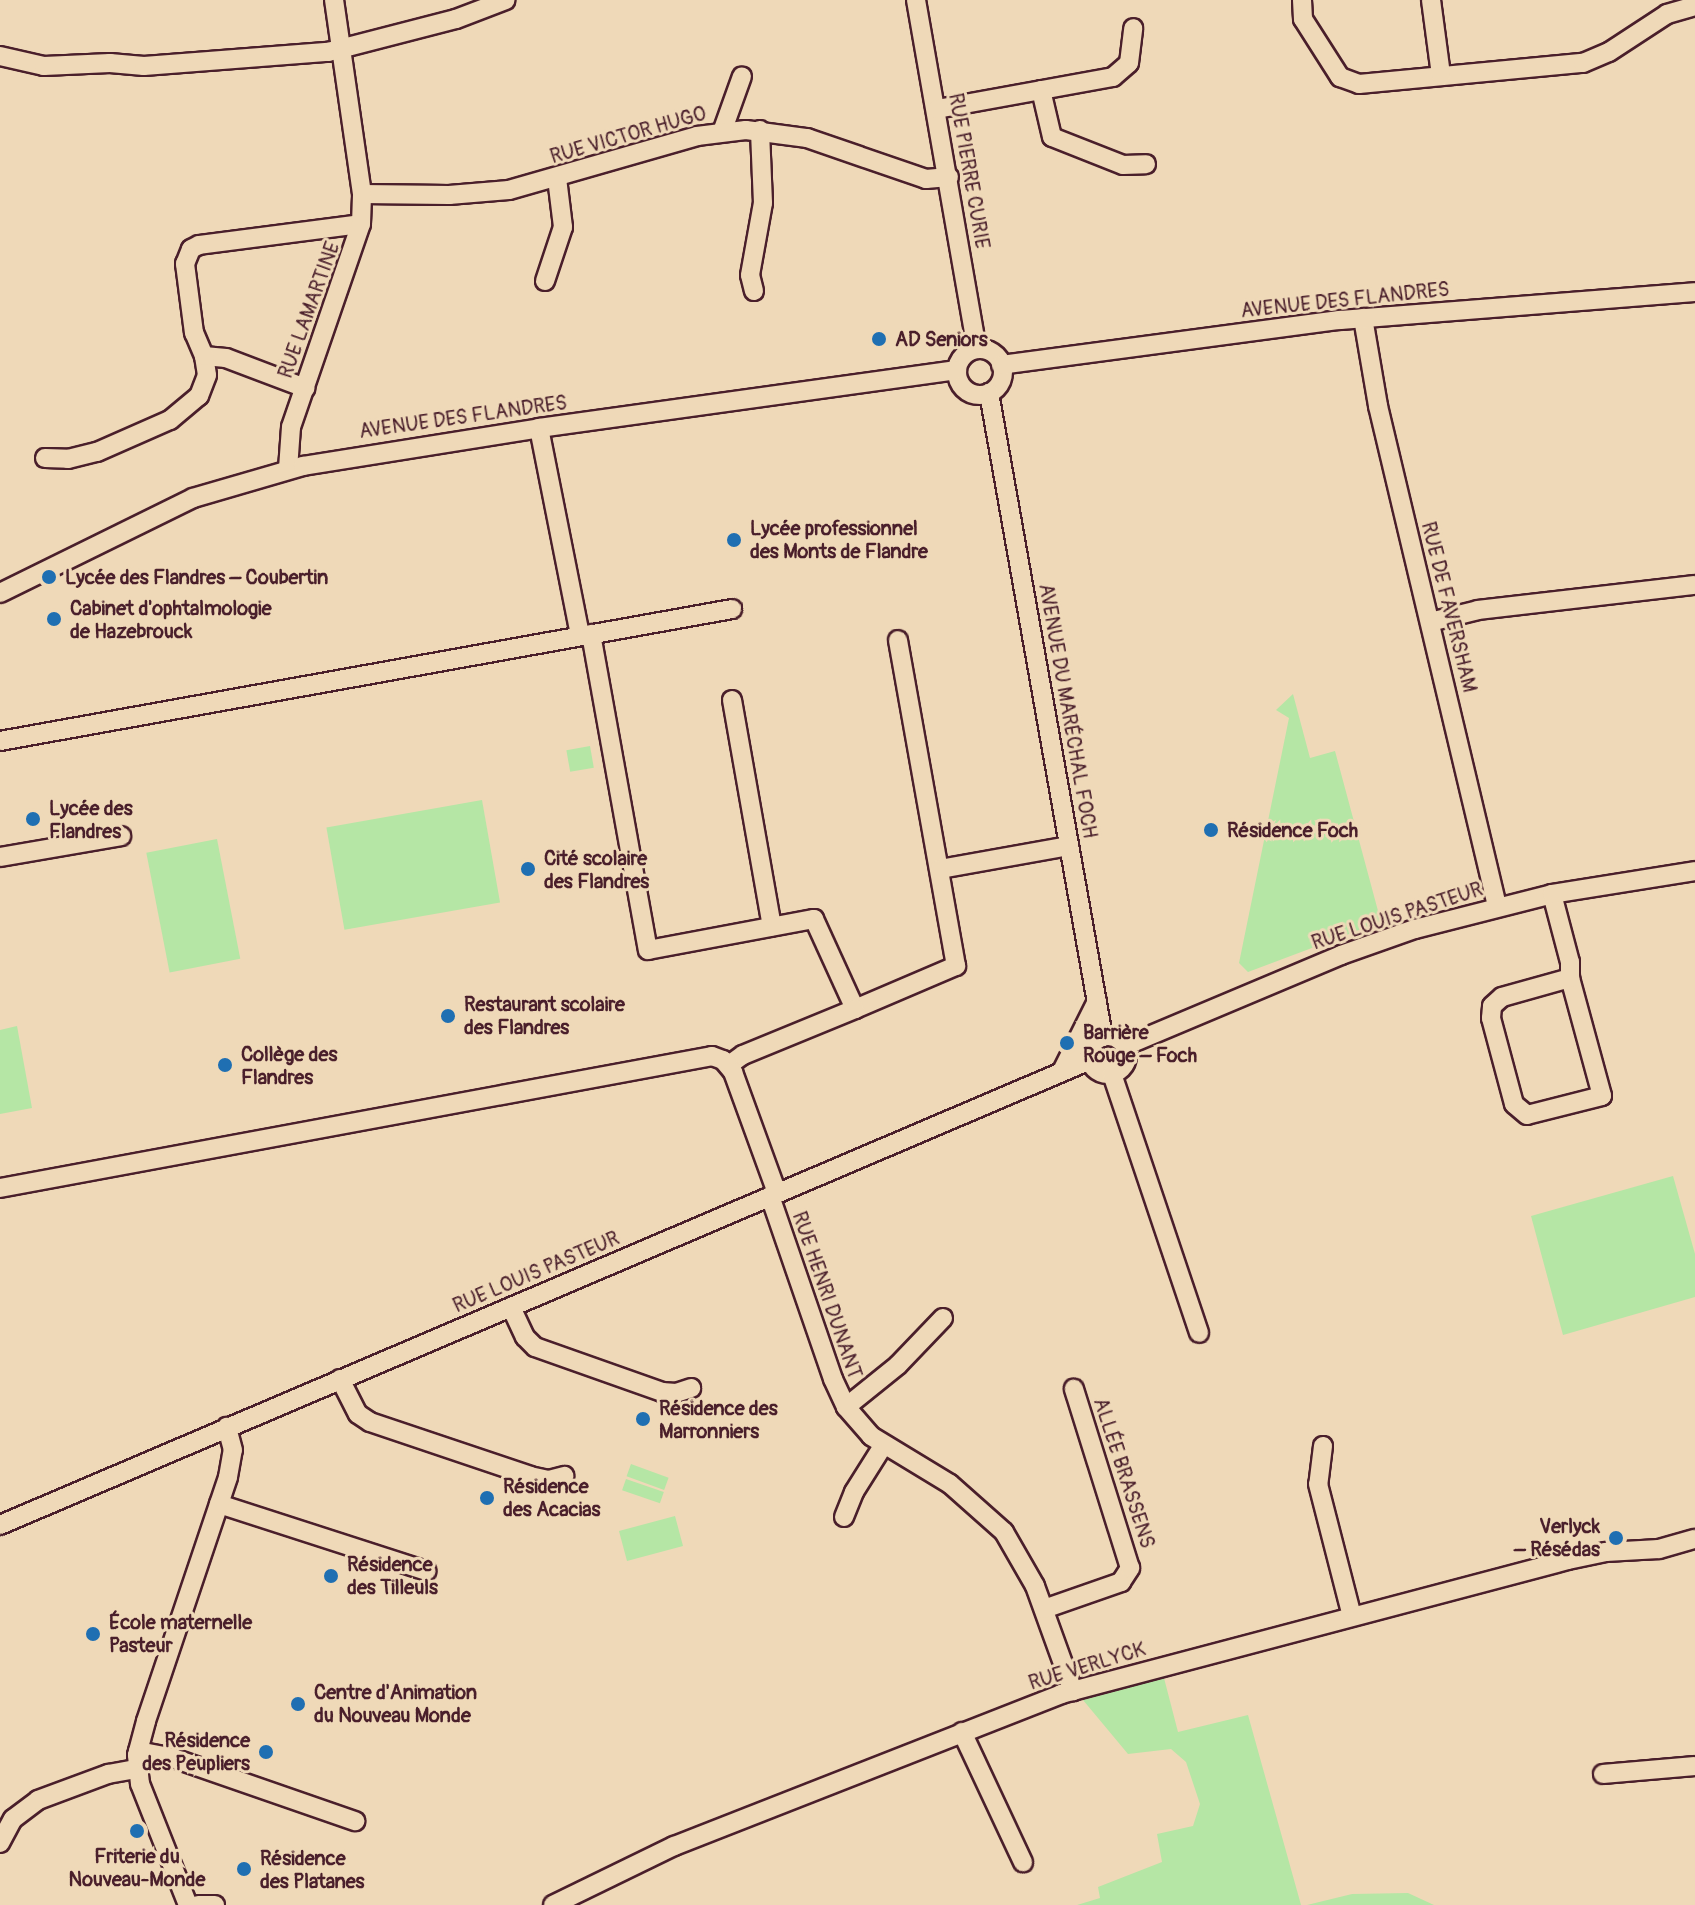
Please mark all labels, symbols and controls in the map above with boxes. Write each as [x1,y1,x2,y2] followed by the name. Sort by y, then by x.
[943,91,995,251] street label: RUE PIERRE CURIE
[547,101,709,169] street label: RUE VICTOR HUGO
[273,239,345,381] street label: RUE LAMARTINE
[1240,277,1450,323] street label: AVENUE DES FLANDRES
[895,327,988,351] place label: AD Seniors
[870,330,888,348] marker: AD Seniors
[358,391,568,443] street label: AVENUE DES FLANDRES
[750,516,928,563] place label: Lycée professionnel des Monts de Flandre
[1416,519,1482,695] street label: RUE DE FAVERSHAM
[725,531,743,549] marker: Lycée professionnel des Monts de Flandre
[65,565,328,589] place label: Lycée des Flandres – Coubertin
[40,568,58,586] marker: Lycée des Flandres – Coubertin
[1034,582,1102,840] street label: AVENUE DU MARÉCHAL FOCH
[70,596,272,643] place label: Cabinet d'ophtalmologie de Hazebrouck
[45,610,63,628] marker: Cabinet d'ophtalmologie de Hazebrouck
[49,796,133,843] place label: Lycée des Flandres
[24,810,42,828] marker: Lycée des Flandres
[1227,818,1358,842] place label: Résidence Foch
[1202,821,1220,839] marker: Résidence Foch
[544,846,649,893] place label: Cité scolaire des Flandres
[519,860,537,878] marker: Cité scolaire des Flandres
[1309,877,1485,955] street label: RUE LOUIS PASTEUR
[464,992,625,1039] place label: Restaurant scolaire des Flandres
[439,1007,457,1025] marker: Restaurant scolaire des Flandres
[1083,1020,1197,1067] place label: Barrière Rouge – Foch
[1058,1034,1076,1052] marker: Barrière Rouge – Foch
[241,1042,337,1089] place label: Collège des Flandres
[216,1056,234,1074] marker: Collège des Flandres
[787,1208,867,1382] street label: RUE HENRI DUNANT
[449,1226,623,1318] street label: RUE LOUIS PASTEUR
[1088,1395,1160,1551] street label: ALLÉE BRASSENS
[659,1396,778,1443] place label: Résidence des Marronniers
[634,1410,652,1428] marker: Résidence des Marronniers
[503,1474,601,1521] place label: Résidence des Acacias
[478,1489,496,1507] marker: Résidence des Acacias
[1514,1514,1600,1561] place label: Verlyck – Résédas
[1607,1529,1625,1547] marker: Verlyck – Résédas
[347,1552,438,1599] place label: Résidence des Tilleuls
[322,1567,340,1585] marker: Résidence des Tilleuls
[109,1610,252,1657] place label: École maternelle Pasteur
[84,1625,102,1643] marker: École maternelle Pasteur
[1026,1637,1148,1695] street label: RUE VERLYCK
[314,1680,477,1727] place label: Centre d'Animation du Nouveau Monde
[289,1695,307,1713] marker: Centre d'Animation du Nouveau Monde
[142,1728,250,1775] place label: Résidence des Peupliers
[257,1743,275,1761] marker: Résidence des Peupliers
[128,1822,146,1840] marker: Friterie du Nouveau-Monde
[69,1844,205,1891] place label: Friterie du Nouveau-Monde
[260,1846,365,1893] place label: Résidence des Platanes
[235,1860,253,1878] marker: Résidence des Platanes

